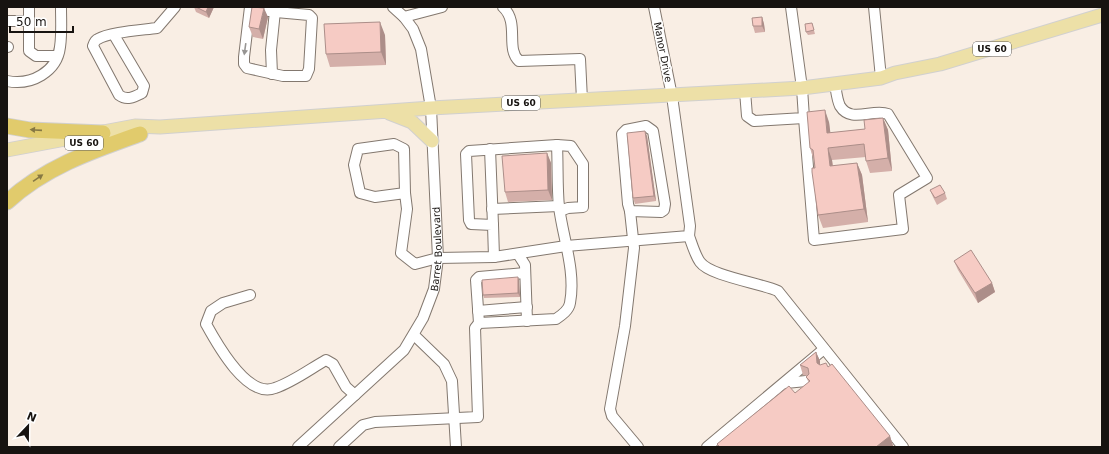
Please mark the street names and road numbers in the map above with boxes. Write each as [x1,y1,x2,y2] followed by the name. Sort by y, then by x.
[652,21,674,83] street label: Manor Drive
[973,42,1011,56] road number: US 60
[502,96,540,110] road number: US 60
[65,136,103,150] road number: US 60
[428,207,444,292] street label: Barret Boulevard

